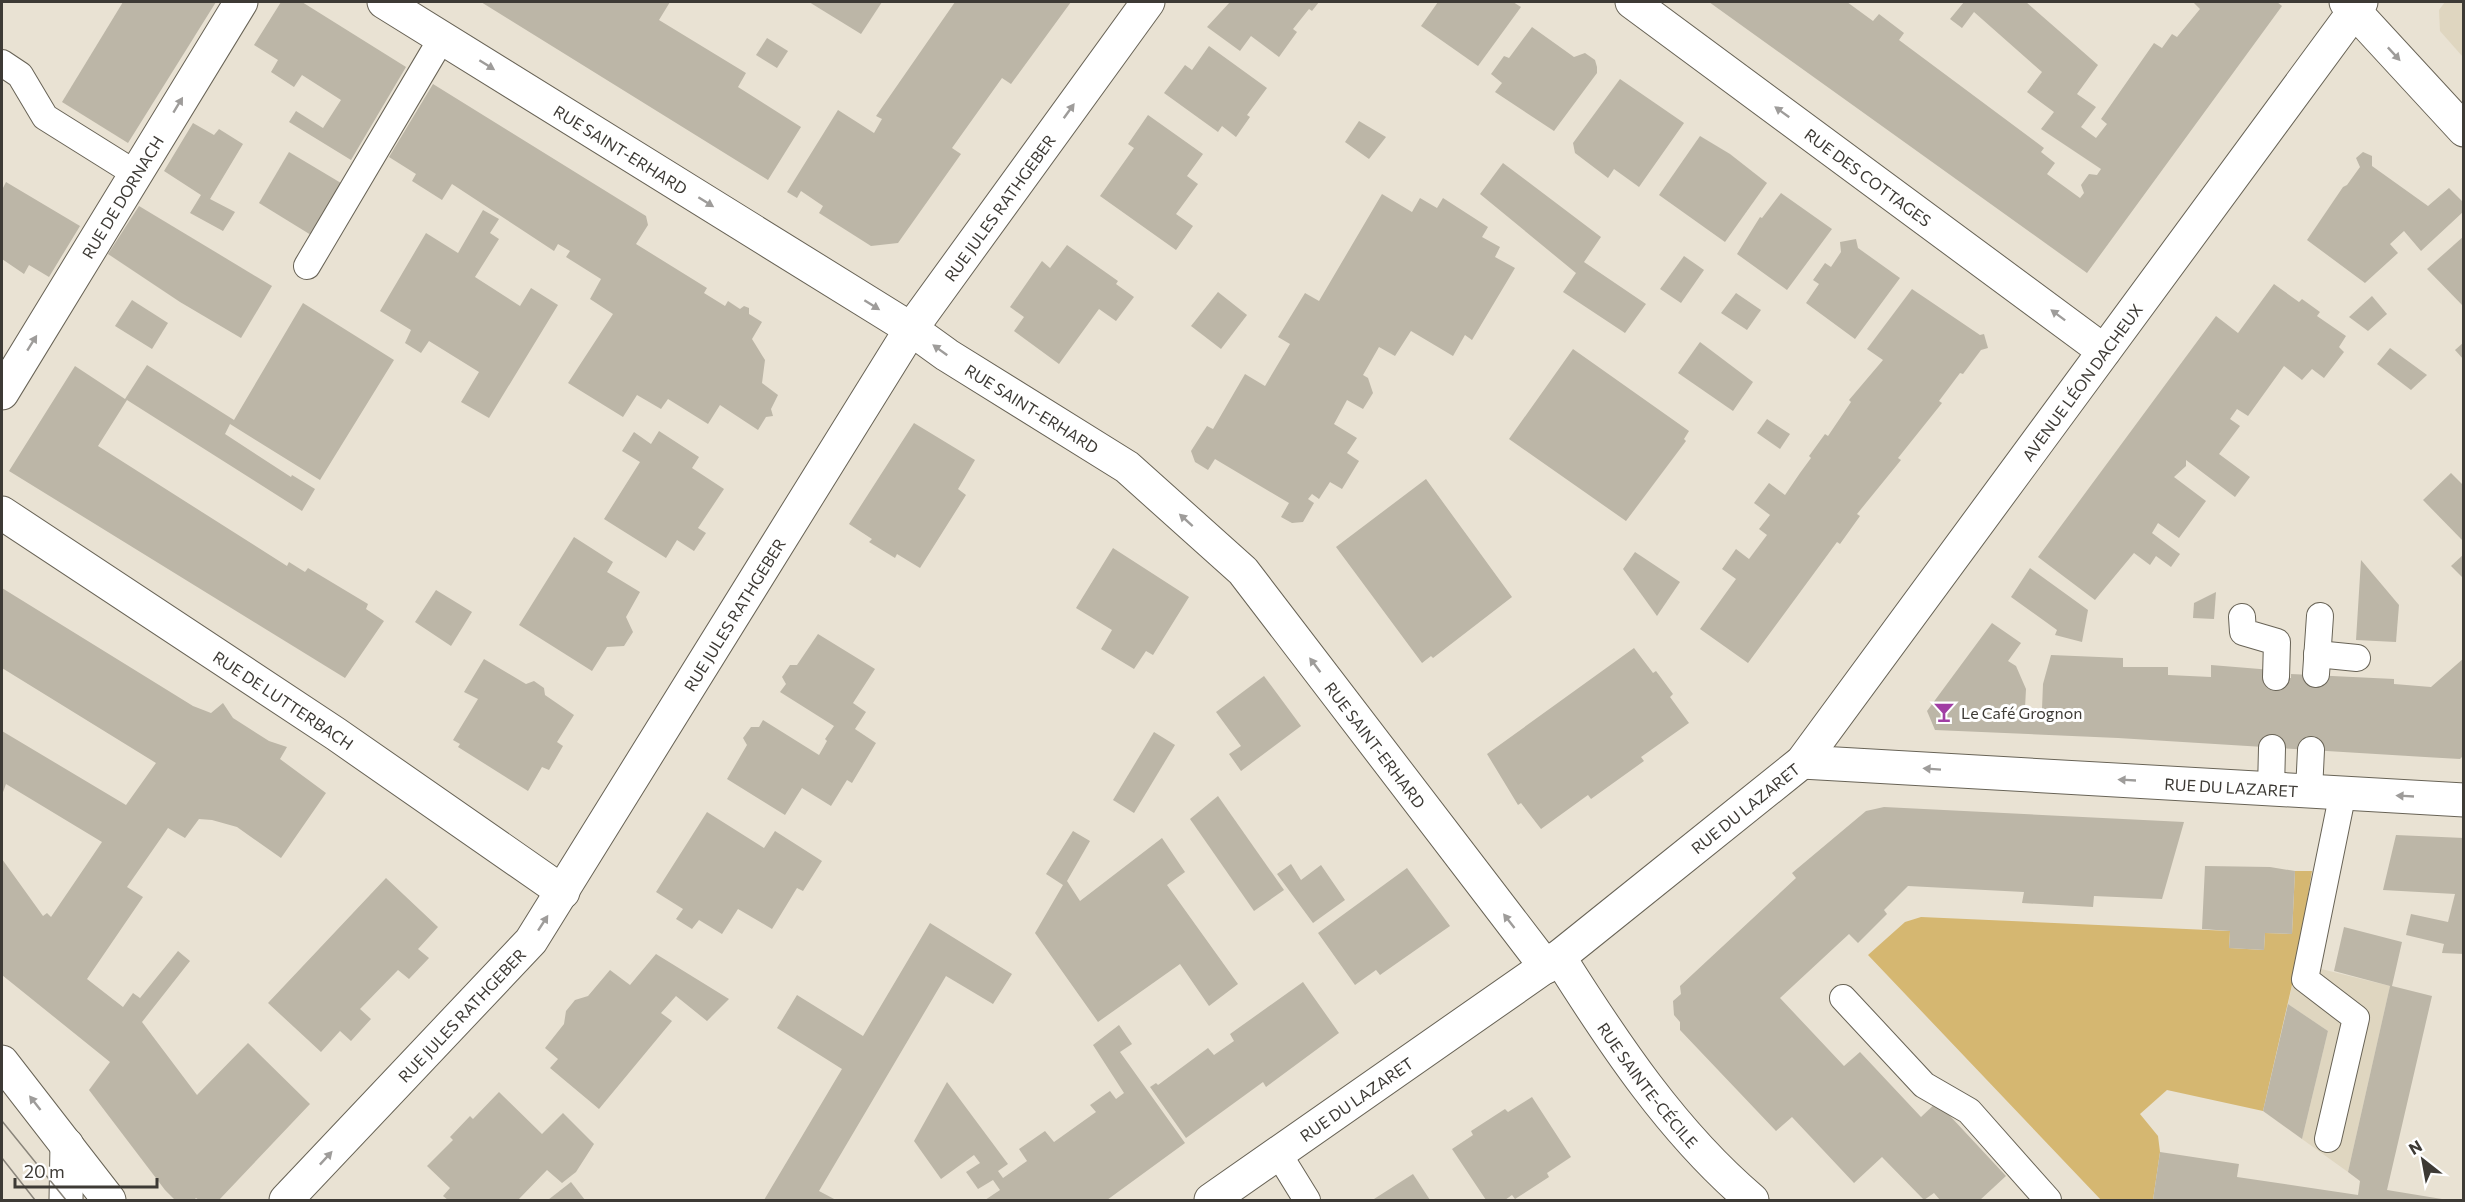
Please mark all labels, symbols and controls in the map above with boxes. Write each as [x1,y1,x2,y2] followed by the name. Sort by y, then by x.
[2387,46,2400,61] one-way arrow
[479,60,495,71] one-way arrow
[173,96,183,113] one-way arrow
[551,101,691,198] street label: RUE SAINT-ERHARD
[1063,104,1075,120] one-way arrow
[1775,106,1791,118] one-way arrow
[1802,124,1935,230] street label: RUE DES COTTAGES
[940,130,1059,285] street label: RUE JULES RATHGEBER
[77,132,167,262] street label: RUE DE DORNACH
[698,196,714,207] one-way arrow
[864,299,880,310] one-way arrow
[2018,299,2146,464] street label: AVENUE LÉON DACHEUX
[2050,309,2066,321] one-way arrow
[27,335,38,351] one-way arrow
[933,344,949,356] one-way arrow
[962,359,1102,457] street label: RUE SAINT-ERHARD
[1179,514,1194,527] one-way arrow
[679,534,789,694] street label: RUE JULES RATHGEBER
[210,646,358,753] street label: RUE DE LUTTERBACH
[1309,658,1321,674] one-way arrow
[1322,678,1430,811] street label: RUE SAINT-ERHARD
[1932,700,1956,724] bar icon: Le Café Grognon
[1961,703,2082,722] place label: Le Café Grognon
[1687,758,1803,857] street label: RUE DU LAZARET
[1922,764,1941,774] one-way arrow
[2164,773,2299,800] street label: RUE DU LAZARET
[2117,776,2136,785] one-way arrow
[2396,791,2415,801] one-way arrow
[1504,913,1516,928] one-way arrow
[538,914,549,931] one-way arrow
[394,944,529,1085] street label: RUE JULES RATHGEBER
[1594,1018,1702,1151] street label: RUE SAINTE-CÉCILE
[1296,1053,1416,1145] street label: RUE DU LAZARET
[29,1095,41,1110] one-way arrow
[2393,1130,2453,1190] north arrow
[2405,1135,2425,1158] text: N
[15,1151,158,1189] scale bar
[319,1151,332,1166] one-way arrow
[24,1160,65,1182] text: 20 m

